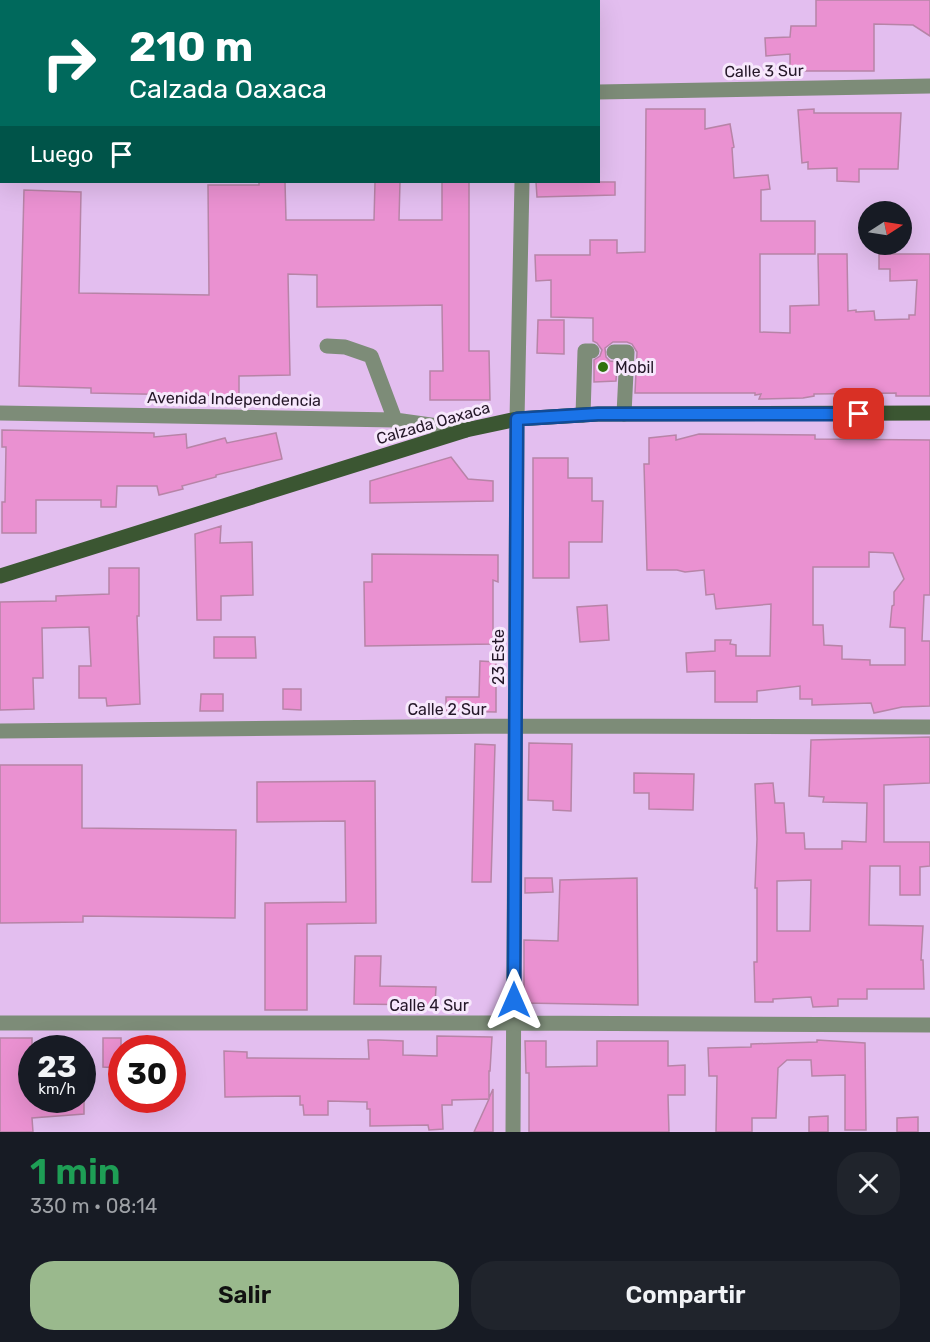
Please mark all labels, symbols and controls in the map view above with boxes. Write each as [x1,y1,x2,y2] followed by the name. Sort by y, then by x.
[129,22,253,72] text: 210 m
[30,24,108,102] icon: right
[724,61,804,81] street label: Calle 3 Sur
[129,73,327,105] text: Calzada Oaxaca
[105,138,138,171] icon: arrive
[30,141,93,168] text: Luego
[858,201,912,255] north arrow
[858,201,912,255] map controls
[615,358,654,377] place label: Mobil
[596,360,610,374] marker: Mobil
[147,388,321,410] street label: Avenida Independencia
[833,388,884,439] pin
[842,397,875,430] icon: arrive
[374,398,492,448] street label: Calzada Oaxaca
[489,629,508,685] street label: 23 Este
[407,700,487,719] street label: Calle 2 Sur
[482,968,546,1032] position arrow
[389,996,469,1015] street label: Calle 4 Sur
[108,1035,186,1113] speed limit sign: 30
[37,1049,77,1085] text: 23
[38,1080,76,1098] text: km/h
[30,1150,121,1193] text: 1 min
[837,1152,900,1215] button: close
[30,1194,157,1218] text: 330 m · 08:14
[30,1261,459,1330] button: Salir
[471,1261,900,1330] button: Compartir

